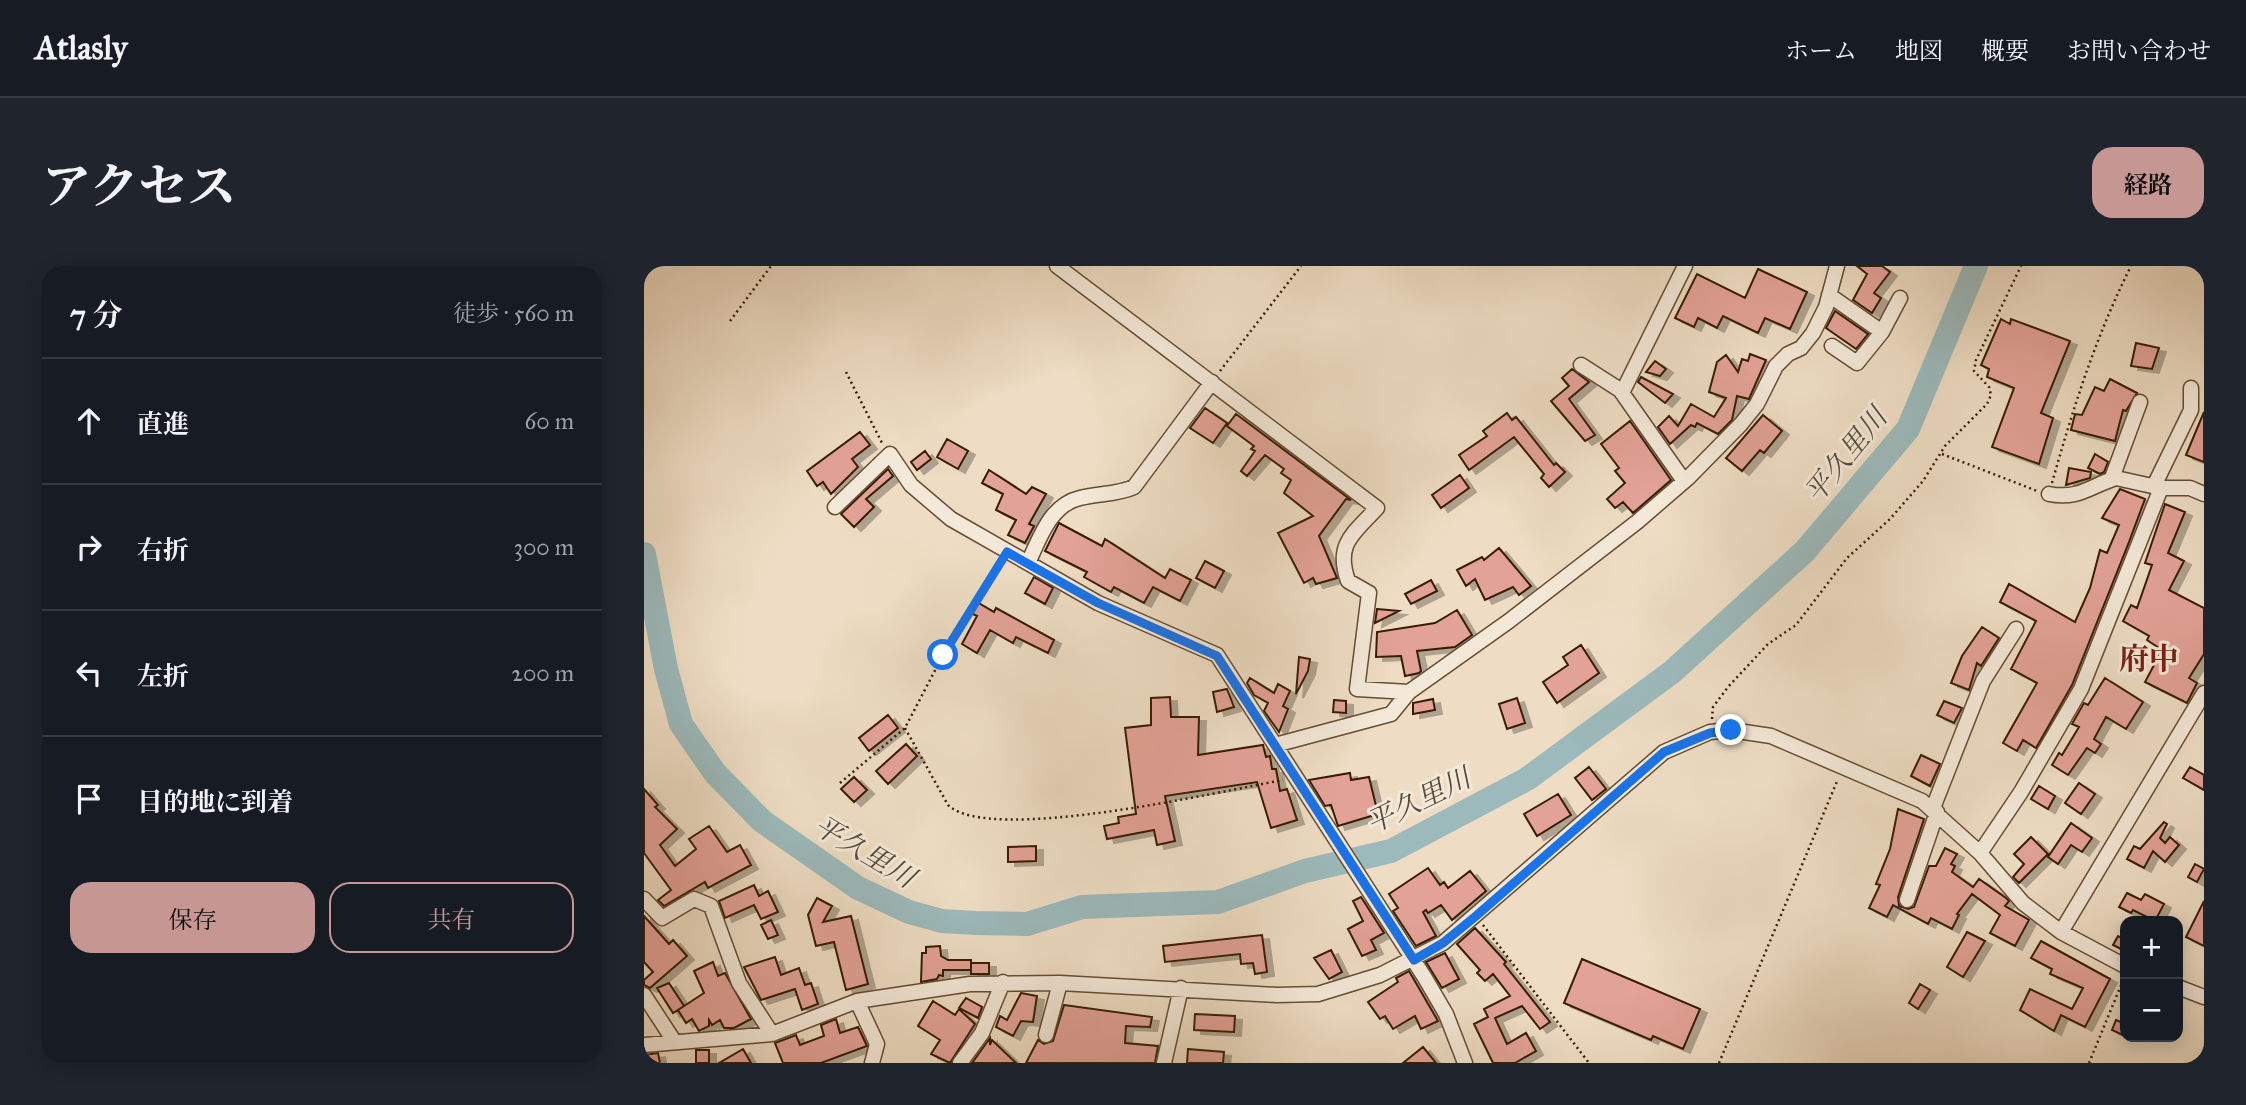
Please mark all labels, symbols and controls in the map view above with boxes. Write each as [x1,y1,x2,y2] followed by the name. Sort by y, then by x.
[35,28,127,68] text: Atlasly
[1785,36,1857,66] text: ホーム
[1895,36,1943,66] text: 地図
[1981,36,2029,66] text: 概要
[2067,36,2211,66] text: お問い合わせ
[2092,147,2204,218] button: 経路
[42,157,237,216] text: アクセス
[70,297,122,333] text: 7 分
[453,299,574,327] text: 徒歩 · 560 m
[1797,398,1896,510] water label: 平久里川
[70,402,108,440] icon: ahead
[525,407,574,435] text: 60 m
[137,408,189,440] text: 直進
[70,528,108,566] icon: right
[514,533,574,561] text: 300 m
[137,534,189,566] text: 右折
[927,639,958,670] route start
[2119,641,2179,677] district label: 府中
[70,654,108,692] icon: left
[512,659,574,687] text: 200 m
[137,660,189,692] text: 左折
[1715,714,1746,745] route end
[1360,759,1479,841] water label: 平久里川
[70,780,108,818] icon: arrive
[137,786,293,818] text: 目的地に到着
[808,808,924,897] water label: 平久里川
[70,882,315,953] button: 保存
[329,882,574,953] button: 共有
[2120,916,2183,1042] map controls
[2120,916,2183,979] button: +
[2120,979,2183,1042] button: −

